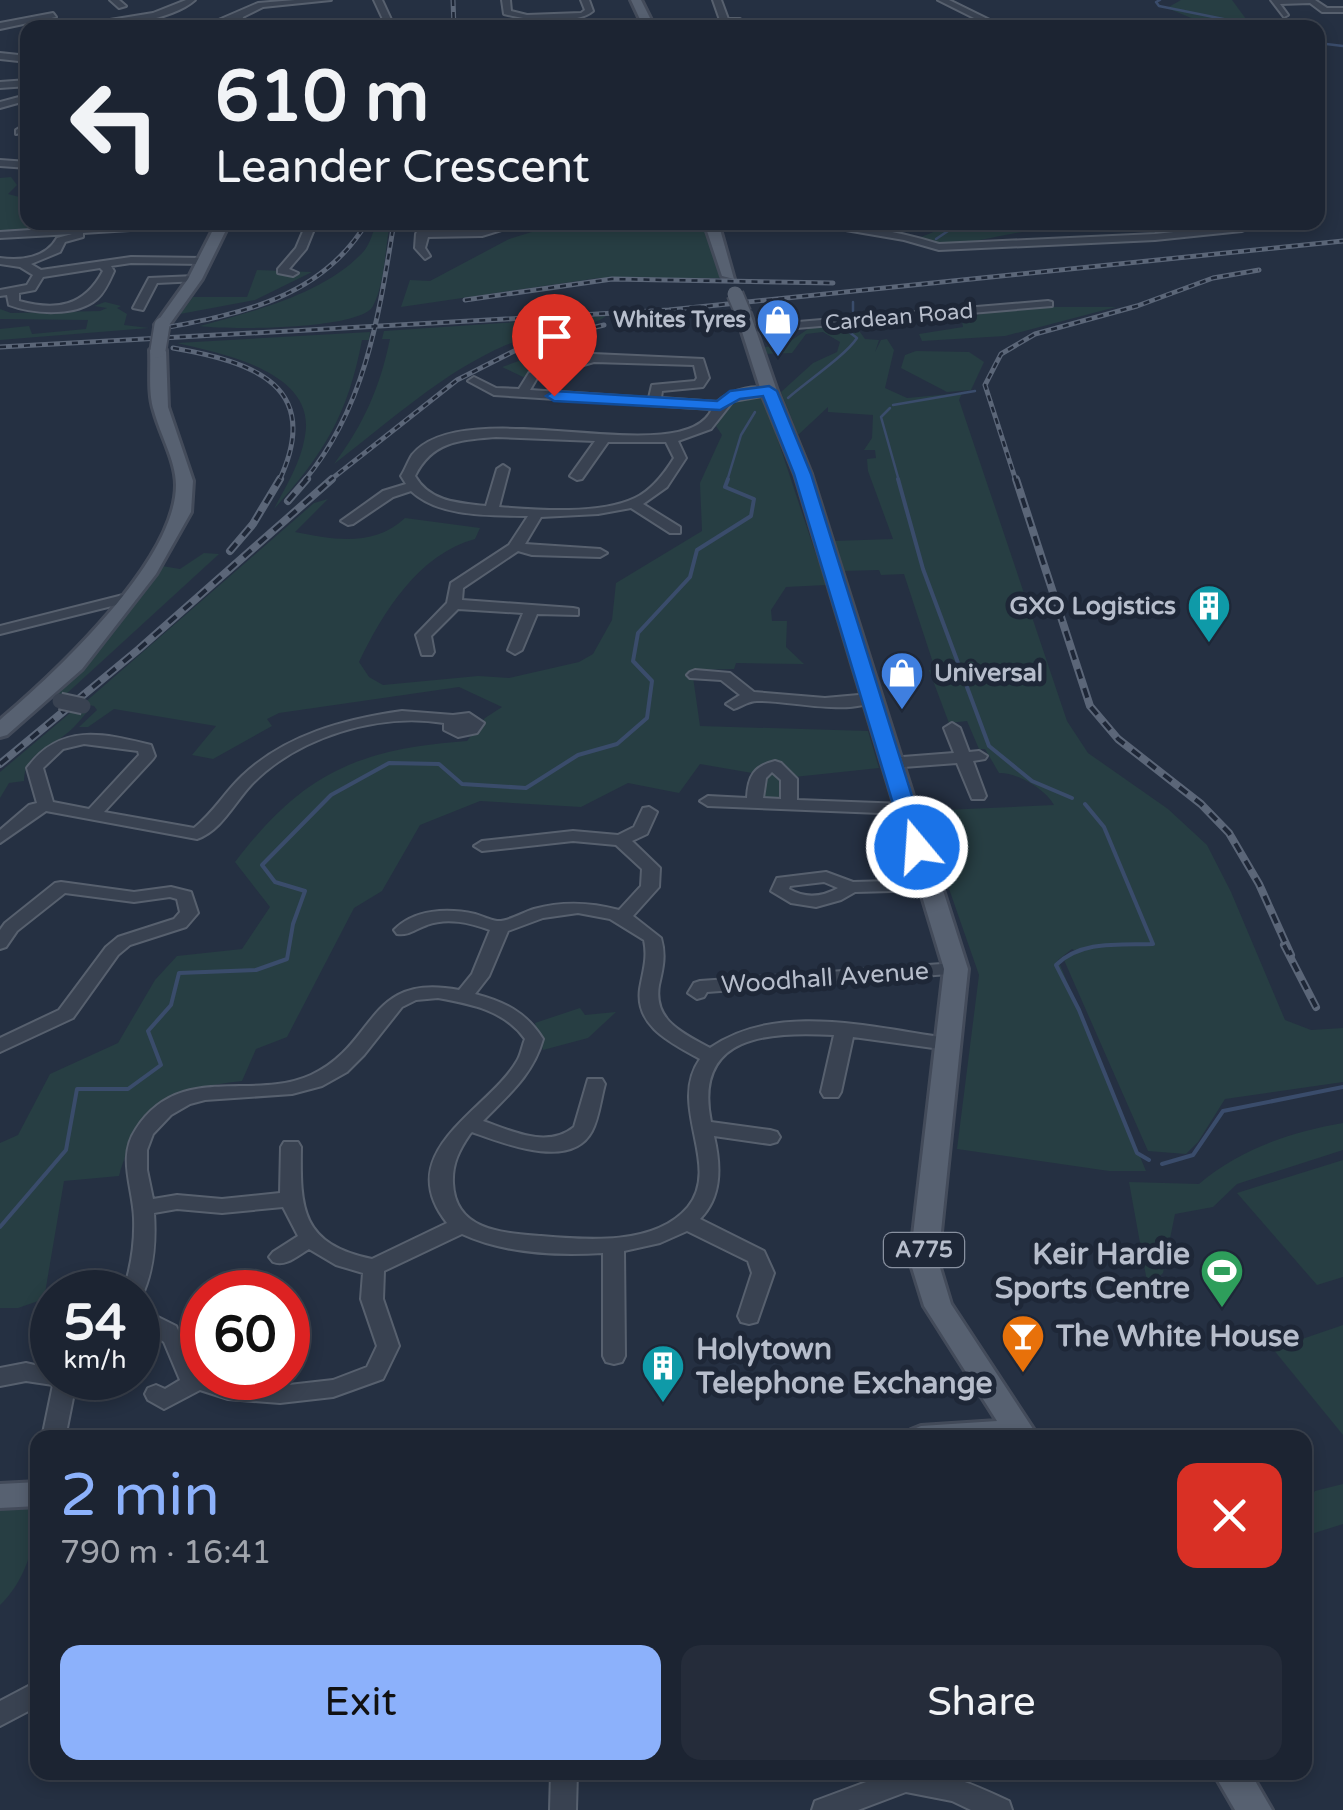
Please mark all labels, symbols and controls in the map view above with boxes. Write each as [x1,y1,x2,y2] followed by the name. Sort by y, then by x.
[215,56,429,140] text: 610 m
[50,60,180,190] icon: left
[215,141,590,195] text: Leander Crescent
[512,294,597,397] pin
[755,297,801,358] shop icon: Whites Tyres
[824,298,974,336] street label: Cardean Road
[613,307,746,333] place label: Whites Tyres
[527,309,582,364] icon: arrive
[1186,583,1232,644] building icon: GXO Logistics
[1010,591,1176,621] place label: GXO Logistics
[879,650,925,711] shop icon: Universal
[934,658,1043,688] place label: Universal
[865,795,969,899] position arrow
[720,956,930,1000] street label: Woodhall Avenue
[884,1233,964,1267] road number: A775
[995,1236,1190,1307] place label: Keir Hardie Sports Centre
[1199,1248,1245,1309] sports icon: Keir Hardie Sports Centre
[180,1270,310,1400] speed limit sign: 60
[64,1293,126,1353] text: 54
[1000,1313,1046,1374] bar icon: The White House
[1055,1318,1299,1355] place label: The White House
[695,1331,993,1402] place label: Holytown Telephone Exchange
[640,1343,686,1404] building icon: Holytown Telephone Exchange
[64,1345,126,1375] text: km/h
[60,1460,220,1532] text: 2 min
[1177,1463,1282,1568] button: close
[60,1534,272,1572] text: 790 m · 16:41
[60,1645,661,1760] button: Exit
[681,1645,1282,1760] button: Share

